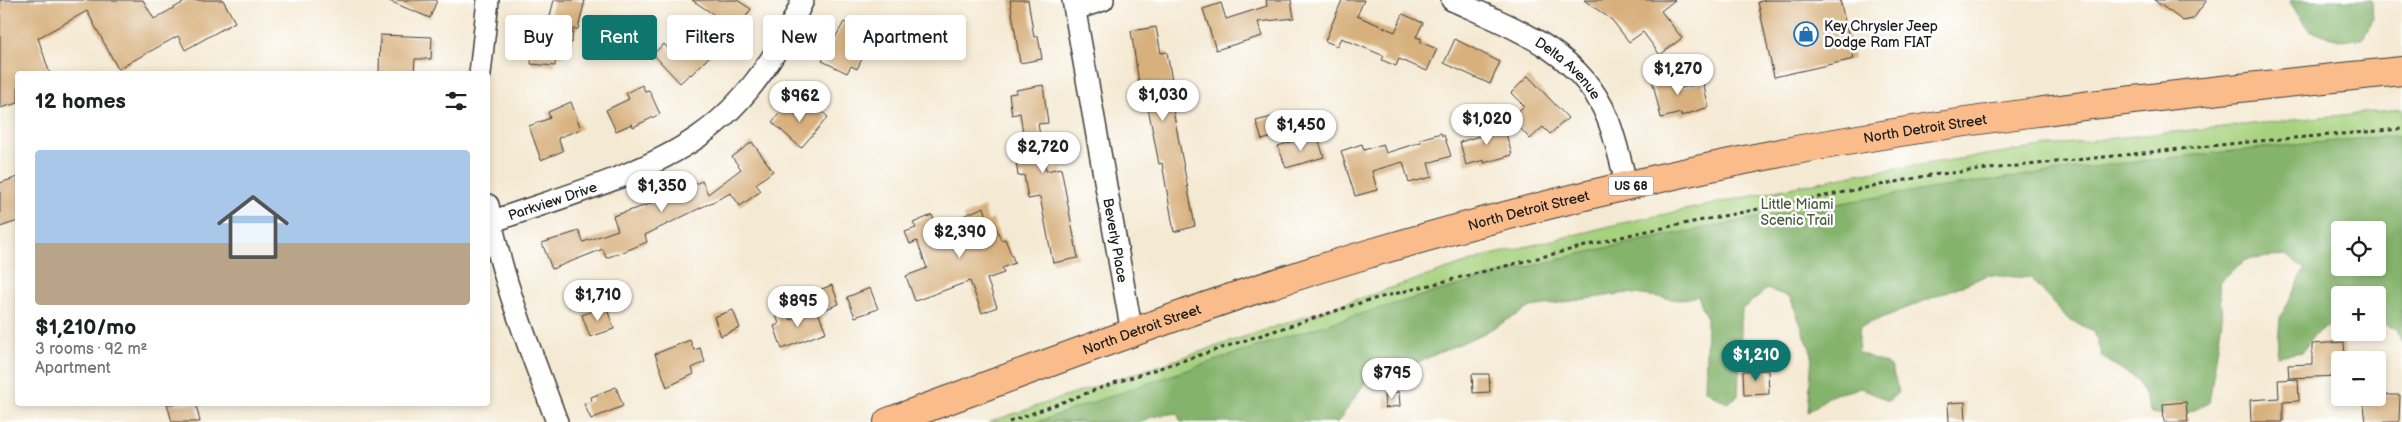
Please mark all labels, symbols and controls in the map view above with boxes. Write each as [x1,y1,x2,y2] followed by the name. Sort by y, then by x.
[505,15,572,60] chip: Buy
[582,15,657,60] chip: Rent
[667,15,753,60] chip: Filters
[763,15,835,60] chip: New
[845,15,966,60] chip: Apartment
[1824,18,1938,51] place label: Key Chrysler Jeep Dodge Ram FIAT
[1793,21,1819,47] shop icon: Key Chrysler Jeep Dodge Ram FIAT
[1532,33,1604,102] street label: Delta Avenue
[1637,54,1719,96] pin: $1,270
[1654,60,1702,79] text: $1,270
[770,80,830,123] pin: $962
[1122,80,1204,122] pin: $1,030
[1138,86,1188,105] text: $1,030
[442,87,470,115] icon: filters
[780,87,820,106] text: $962
[35,89,126,114] text: 12 homes
[1446,104,1528,146] pin: $1,020
[1260,110,1342,152] pin: $1,450
[1462,110,1512,129] text: $1,020
[1862,110,1988,146] street label: North Detroit Street
[1276,116,1326,135] text: $1,450
[1002,132,1084,174] pin: $2,720
[1017,138,1069,157] text: $2,720
[621,170,703,213] pin: $1,350
[637,177,687,196] text: $1,350
[1608,177,1654,196] road number: US 68
[506,178,599,224] street label: Parkview Drive
[208,182,298,272] icon: home
[1466,186,1591,234] street label: North Detroit Street
[1760,196,1834,229] park label: Little Miami Scenic Trail
[1100,197,1131,284] street label: Beverly Place
[919,216,1001,259] pin: $2,390
[2331,221,2386,406] map controls
[2331,221,2386,276] button: locate
[934,223,986,242] text: $2,390
[557,280,639,322] pin: $1,710
[575,286,621,305] text: $1,710
[768,286,828,328] pin: $895
[2331,286,2386,341] button: +
[779,292,817,311] text: $895
[1080,300,1204,358] street label: North Detroit Street
[35,315,136,340] text: $1,210/mo
[35,340,148,359] text: 3 rooms · 92 m²
[1715,340,1797,382] pin: $1,210
[1733,346,1779,365] text: $1,210
[2331,351,2386,406] button: −
[1362,358,1422,400] pin: $795
[35,359,111,378] text: Apartment
[1373,364,1411,383] text: $795

